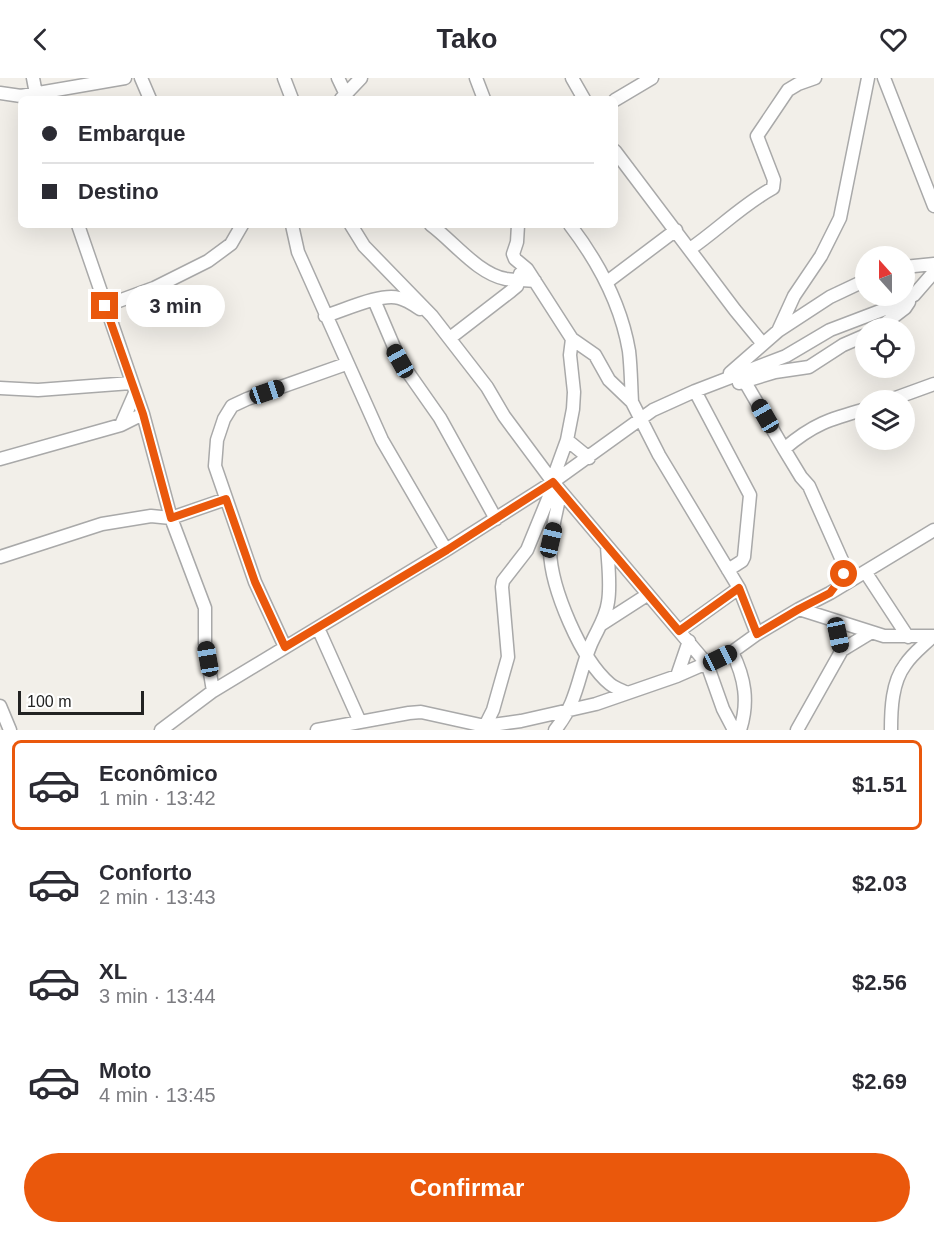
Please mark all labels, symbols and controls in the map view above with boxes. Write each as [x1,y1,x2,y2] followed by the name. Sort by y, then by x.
[24,23,57,56] icon: back
[877,23,910,56] icon: heart
[436,24,498,54] text: Tako
[78,121,186,146] text: Embarque
[78,179,159,204] text: Destino
[855,246,915,306] north arrow
[855,246,915,450] map controls
[126,285,225,327] callout: 3 min
[91,292,118,319] route end
[149,295,202,317] text: 3 min
[855,318,915,378] button: locate
[383,341,417,381] car
[247,378,287,406] car
[855,390,915,450] button: layers
[748,396,782,436] car
[538,520,564,560] car
[830,560,857,587] route start
[825,616,851,654] car
[196,640,220,678] car
[700,642,740,674] car
[18,688,144,716] scale bar
[27,693,71,710] text: 100 m
[27,758,81,812] icon: car
[99,761,218,786] text: Econômico
[852,772,907,797] text: $1.51
[99,787,216,809] text: 1 min · 13:42
[27,857,81,911] icon: car
[99,860,192,885] text: Conforto
[852,871,907,896] text: $2.03
[99,886,216,908] text: 2 min · 13:43
[27,956,81,1010] icon: car
[99,959,127,984] text: XL
[852,970,907,995] text: $2.56
[99,985,216,1007] text: 3 min · 13:44
[27,1055,81,1109] icon: car
[99,1058,152,1083] text: Moto
[852,1069,907,1094] text: $2.69
[99,1084,216,1106] text: 4 min · 13:45
[24,1153,910,1222] button: Confirmar

